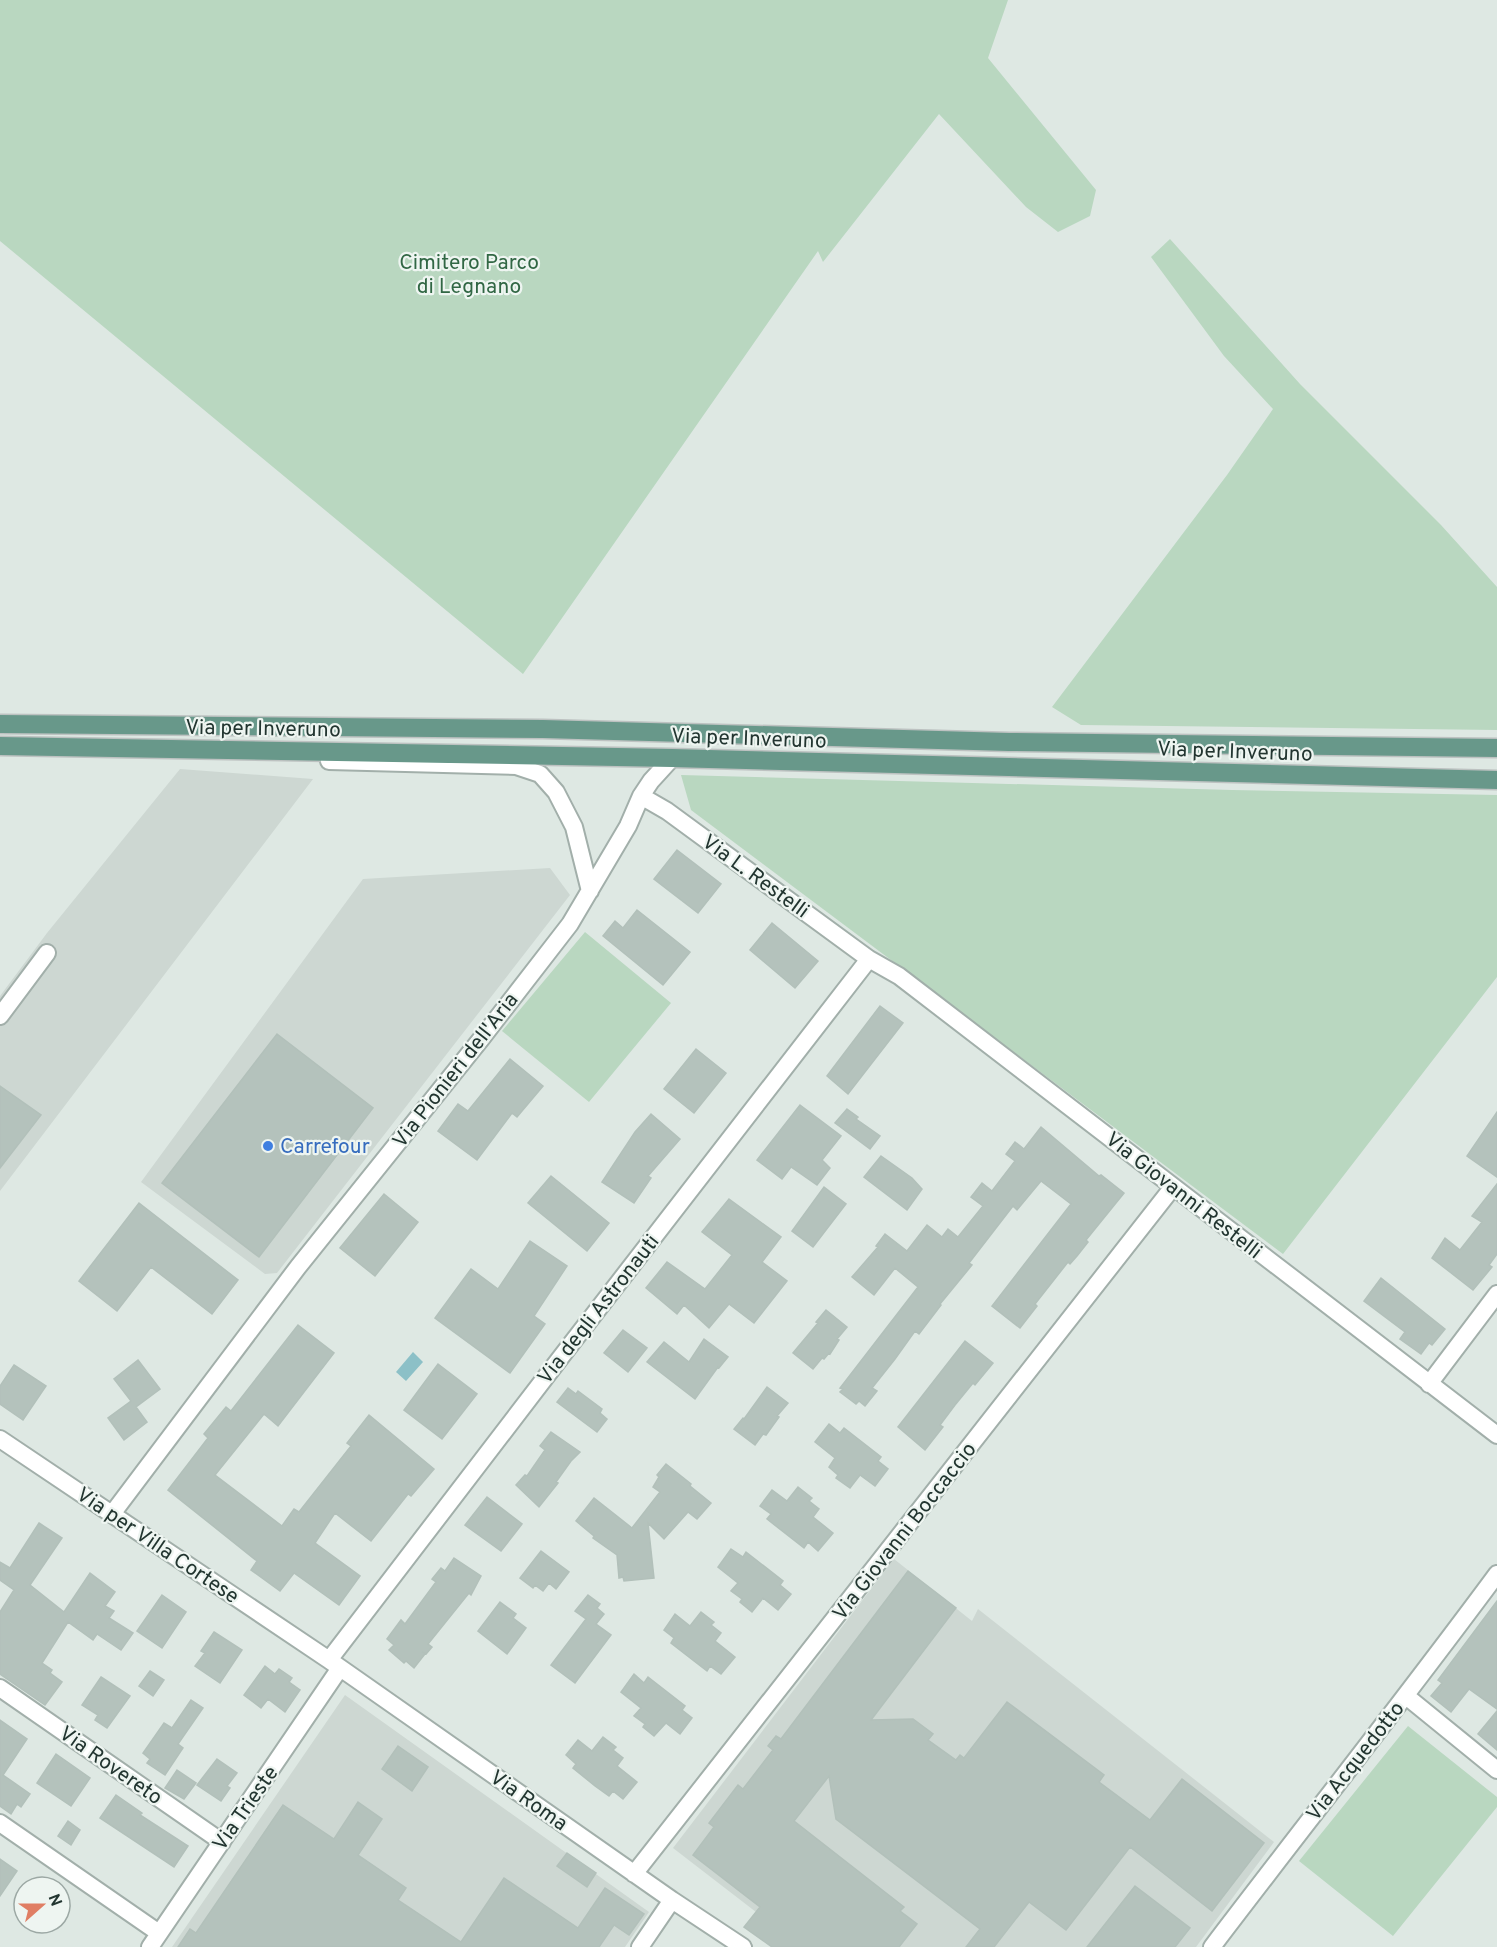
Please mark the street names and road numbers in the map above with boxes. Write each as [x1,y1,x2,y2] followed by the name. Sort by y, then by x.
[185,715,341,744] street label: Via per Inveruno
[671,723,827,756] street label: Via per Inveruno
[1157,736,1313,769] street label: Via per Inveruno
[696,829,814,925] street label: Via L. Restelli
[387,988,525,1154] street label: Via Pionieri dell'Aria
[1099,1127,1267,1266] street label: Via Giovanni Restelli
[532,1229,666,1390] street label: Via degli Astronauti
[827,1437,983,1626] street label: Via Giovanni Boccaccio
[71,1482,244,1611] street label: Via per Villa Cortese
[1301,1697,1411,1827] street label: Via Acquedotto
[53,1721,167,1812] street label: Via Rovereto
[207,1761,285,1857] street label: Via Trieste
[484,1765,572,1838] street label: Via Roma

